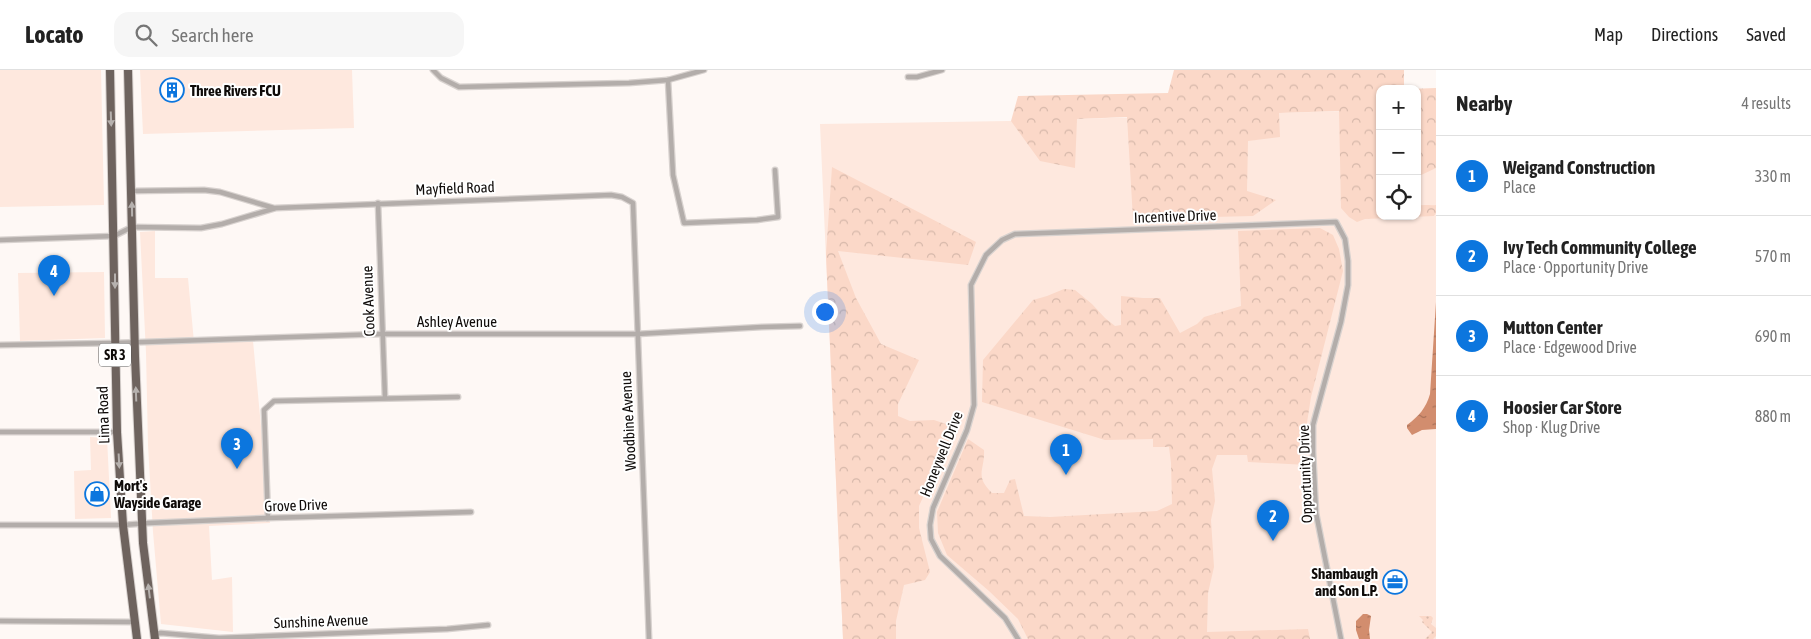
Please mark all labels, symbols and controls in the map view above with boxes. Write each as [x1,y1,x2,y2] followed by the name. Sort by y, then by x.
[114,12,464,57] search box
[25,21,84,48] text: Locato
[132,21,160,49] icon: search
[172,24,254,46] text: Search here
[1594,24,1623,45] text: Map
[1651,24,1718,45] text: Directions
[1746,24,1786,45] text: Saved
[159,77,185,103] building icon: Three Rivers FCU
[190,82,281,99] place label: Three Rivers FCU
[1376,85,1421,220] map controls
[1376,85,1421,130] button: +
[1456,91,1512,115] text: Nearby
[1741,94,1791,112] text: 4 results
[107,111,115,127] one-way arrow
[1376,130,1421,175] button: −
[1503,156,1655,178] text: Weigand Construction
[1468,167,1476,185] text: 1
[1755,167,1791,185] text: 330 m
[1376,175,1421,220] button: locate
[415,178,495,198] street label: Mayfield Road
[1503,178,1536,196] text: Place
[127,201,135,217] one-way arrow
[1133,206,1217,226] street label: Incentive Drive
[1503,236,1697,258] text: Ivy Tech Community College
[1468,247,1476,265] text: 2
[1755,247,1791,265] text: 570 m
[38,255,70,296] pin: 4
[1503,258,1648,276] text: Place · Opportunity Drive
[358,265,378,337] street label: Cook Avenue
[111,273,119,289] one-way arrow
[812,299,838,325] your location
[417,313,497,330] street label: Ashley Avenue
[1503,316,1602,338] text: Mutton Center
[1468,327,1476,345] text: 3
[1755,327,1791,345] text: 690 m
[1503,338,1637,356] text: Place · Edgewood Drive
[99,344,131,366] road number: SR 3
[617,371,639,471] street label: Woodbine Avenue
[132,385,140,401] one-way arrow
[93,386,113,444] street label: Lima Road
[1503,396,1622,418] text: Hoosier Car Store
[1468,407,1476,425] text: 4
[1755,407,1791,425] text: 880 m
[916,409,966,499] street label: Honeywell Drive
[1503,418,1600,436] text: Shop · Klug Drive
[1295,424,1315,523] street label: Opportunity Drive
[221,428,253,469] pin: 3
[1050,434,1082,475] pin: 1
[115,453,123,469] one-way arrow
[113,477,201,511] place label: Mort's Wayside Garage
[84,481,110,507] shop icon: Mort's Wayside Garage
[264,495,328,515] street label: Grove Drive
[1257,500,1289,541] pin: 2
[1312,565,1378,599] place label: Shambaugh and Son L.P.
[1382,569,1408,595] office icon: Shambaugh and Son L.P.
[145,582,153,598] one-way arrow
[273,611,369,631] street label: Sunshine Avenue

